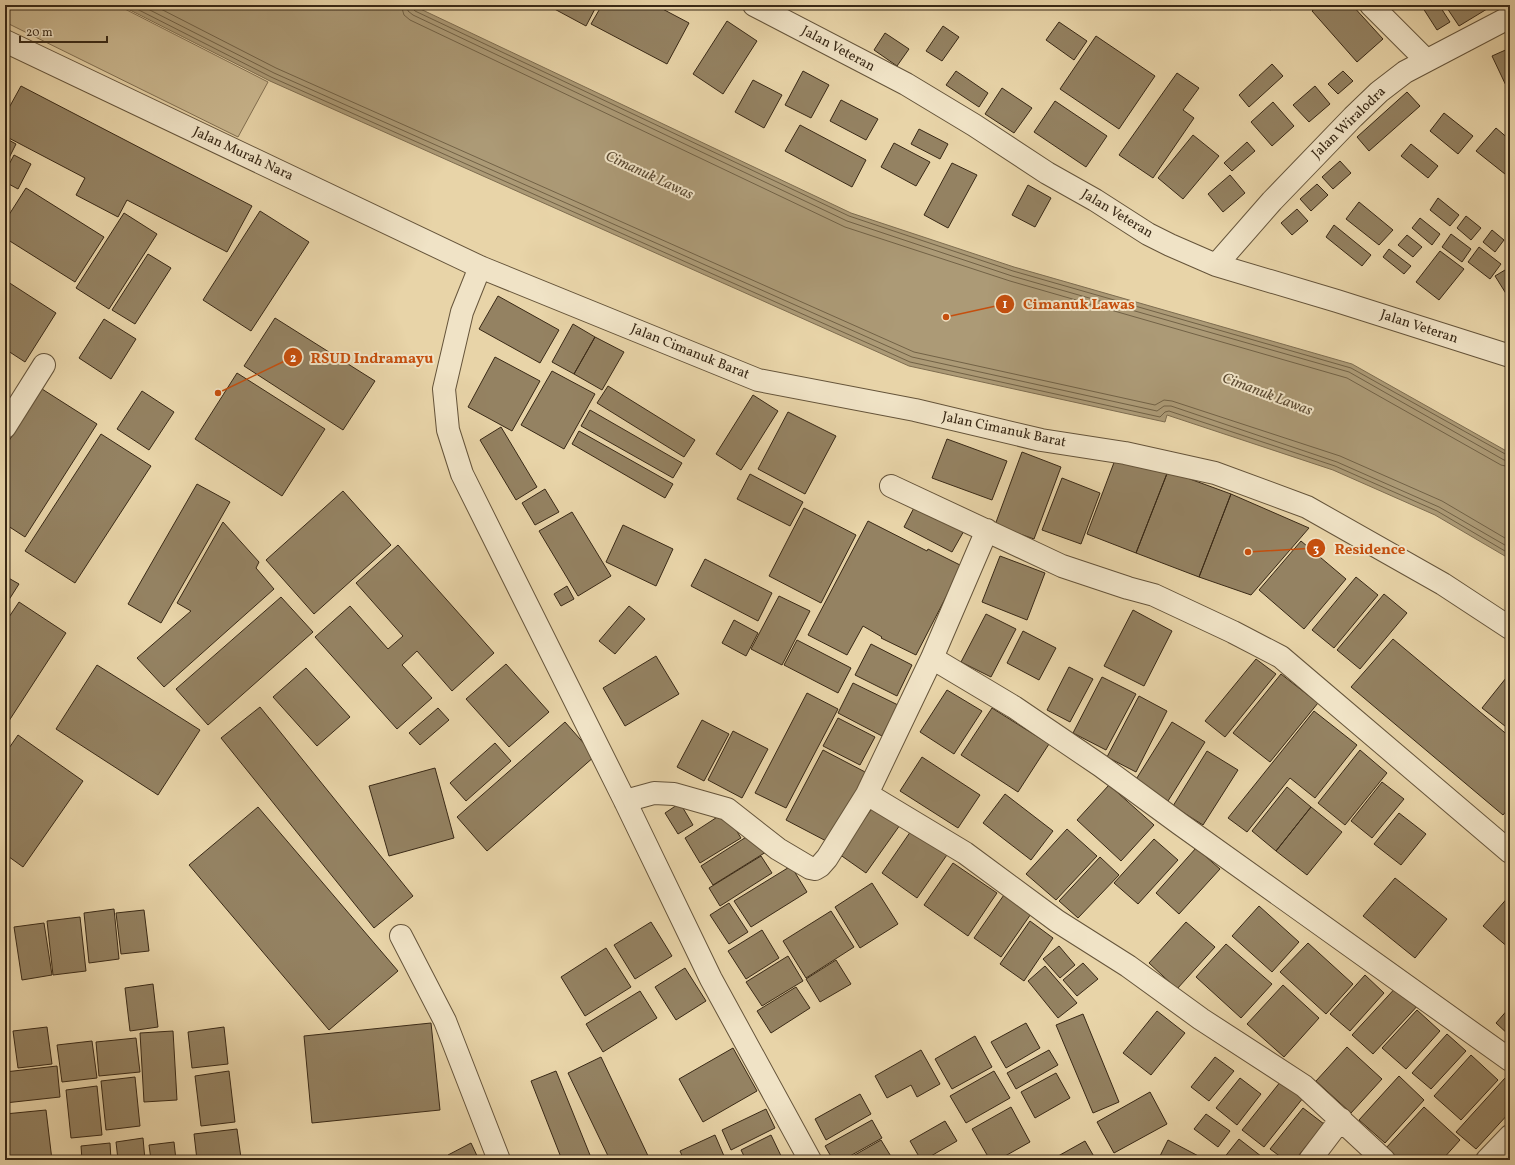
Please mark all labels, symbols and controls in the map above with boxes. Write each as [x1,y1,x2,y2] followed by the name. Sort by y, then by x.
[20,18,107,44] scale bar
[798,22,878,76] street label: Jalan Veteran
[26,25,53,41] text: 20 m
[1308,83,1390,163] street label: Jalan Wiralodra
[190,122,296,186] street label: Jalan Murah Nara
[601,146,697,206] water label: Cimanuk Lawas
[1077,185,1157,243] street label: Jalan Veteran
[995,291,1143,318] callout: Cimanuk Lawas
[1023,295,1135,316] text: Cimanuk Lawas
[1003,297,1008,313] text: 1
[1378,305,1460,349] street label: Jalan Veteran
[628,319,752,385] street label: Jalan Cimanuk Barat
[283,344,442,371] callout: RSUD Indramayu
[311,349,433,370] text: RSUD Indramayu
[290,351,296,367] text: 2
[1219,368,1316,422] water label: Cimanuk Lawas
[940,408,1068,452] street label: Jalan Cimanuk Barat
[1306,535,1413,562] callout: Residence
[1335,540,1406,561] text: Residence
[1313,542,1319,558] text: 3

